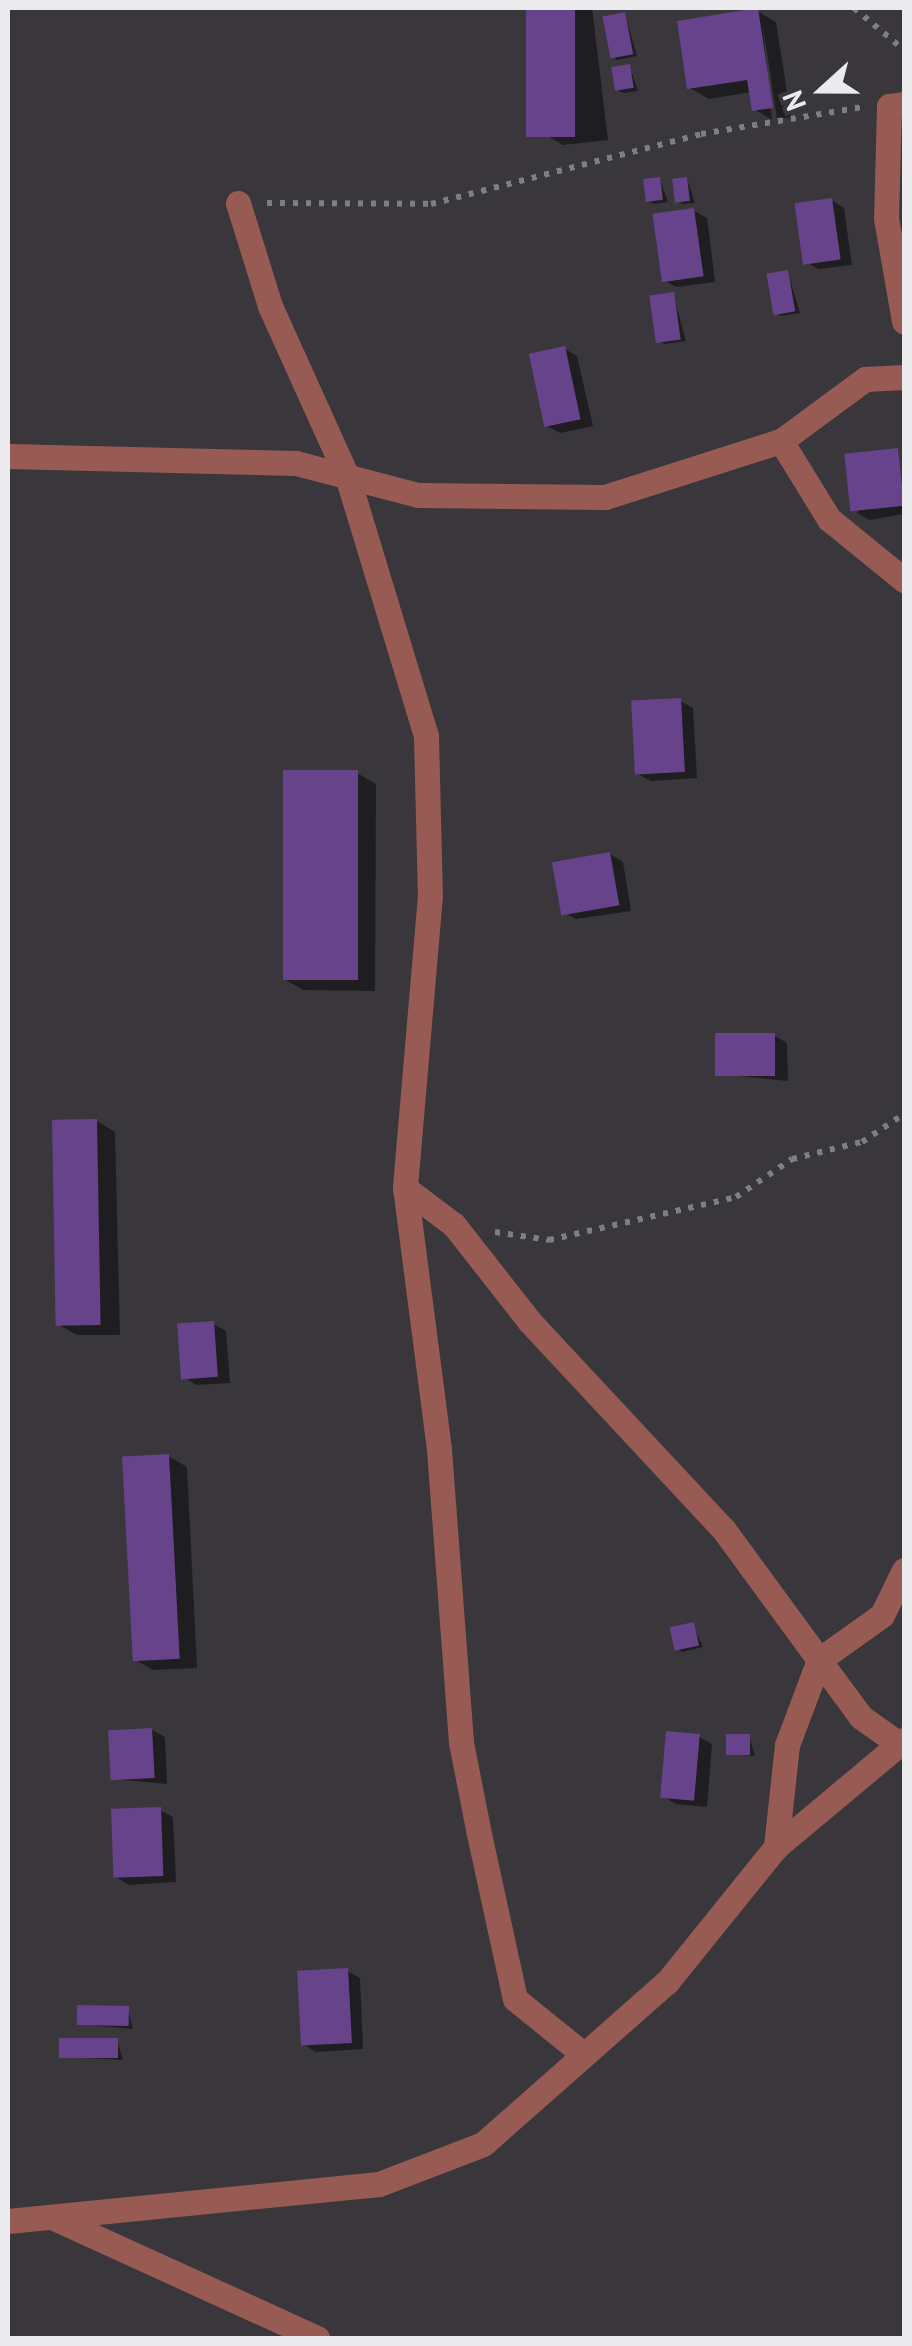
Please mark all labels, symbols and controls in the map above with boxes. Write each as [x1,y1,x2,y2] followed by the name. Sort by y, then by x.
[772,40,872,140] north arrow
[773,86,814,116] text: N

